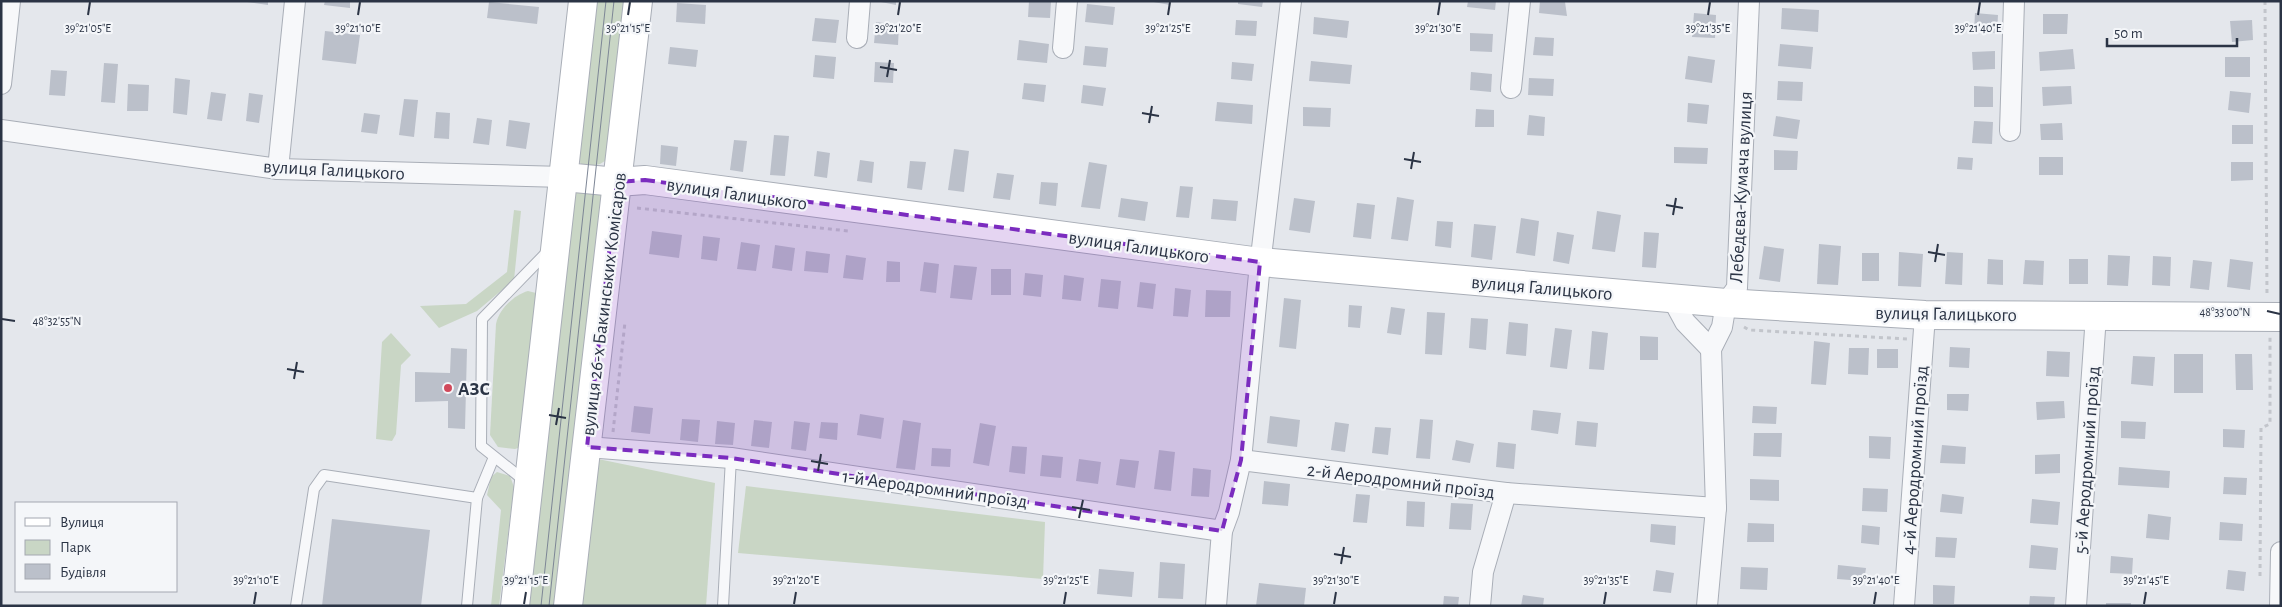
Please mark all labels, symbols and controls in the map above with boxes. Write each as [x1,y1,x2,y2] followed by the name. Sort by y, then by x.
[2107,15,2237,47] scale bar
[65,22,111,34] text: 39°21'05"E
[335,22,381,34] text: 39°21'10"E
[606,22,650,34] text: 39°21'15"E
[875,22,922,34] text: 39°21'20"E
[1145,22,1191,34] text: 39°21'25"E
[1415,22,1461,34] text: 39°21'30"E
[1686,22,1731,34] text: 39°21'35"E
[1955,22,2002,34] text: 39°21'40"E
[2114,26,2143,41] text: 50 m
[1727,91,1756,283] street label: Лебедєва-Кумача вулиця
[263,157,405,184] street label: вулиця Галицького
[579,171,630,437] street label: вулиця 26-х Бакинських Комісаров
[665,175,808,214] street label: вулиця Галицького
[1067,228,1210,267] street label: вулиця Галицького
[1470,273,1613,304] street label: вулиця Галицького
[1875,304,2017,325] street label: вулиця Галицького
[2199,306,2251,318] text: 48°33'00"N
[33,315,81,327] text: 48°32'55"N
[1899,365,1932,555] street label: 4-й Аеродромний проїзд
[2071,365,2104,555] street label: 5-й Аеродромний проїзд
[458,380,490,399] place label: АЗС
[442,382,454,394] marker: АЗС
[1306,461,1496,502] street label: 2-й Аеродромний проїзд
[841,467,1029,512] street label: 1-й Аеродромний проїзд
[15,502,178,592] legend
[60,515,104,530] text: Вулиця
[60,540,91,555] text: Парк
[60,565,106,580] text: Будівля
[233,574,279,586] text: 39°21'10"E
[504,574,548,586] text: 39°21'15"E
[773,574,820,586] text: 39°21'20"E
[1043,574,1089,586] text: 39°21'25"E
[1313,574,1359,586] text: 39°21'30"E
[1584,574,1629,586] text: 39°21'35"E
[1853,574,1900,586] text: 39°21'40"E
[2123,574,2169,586] text: 39°21'45"E

